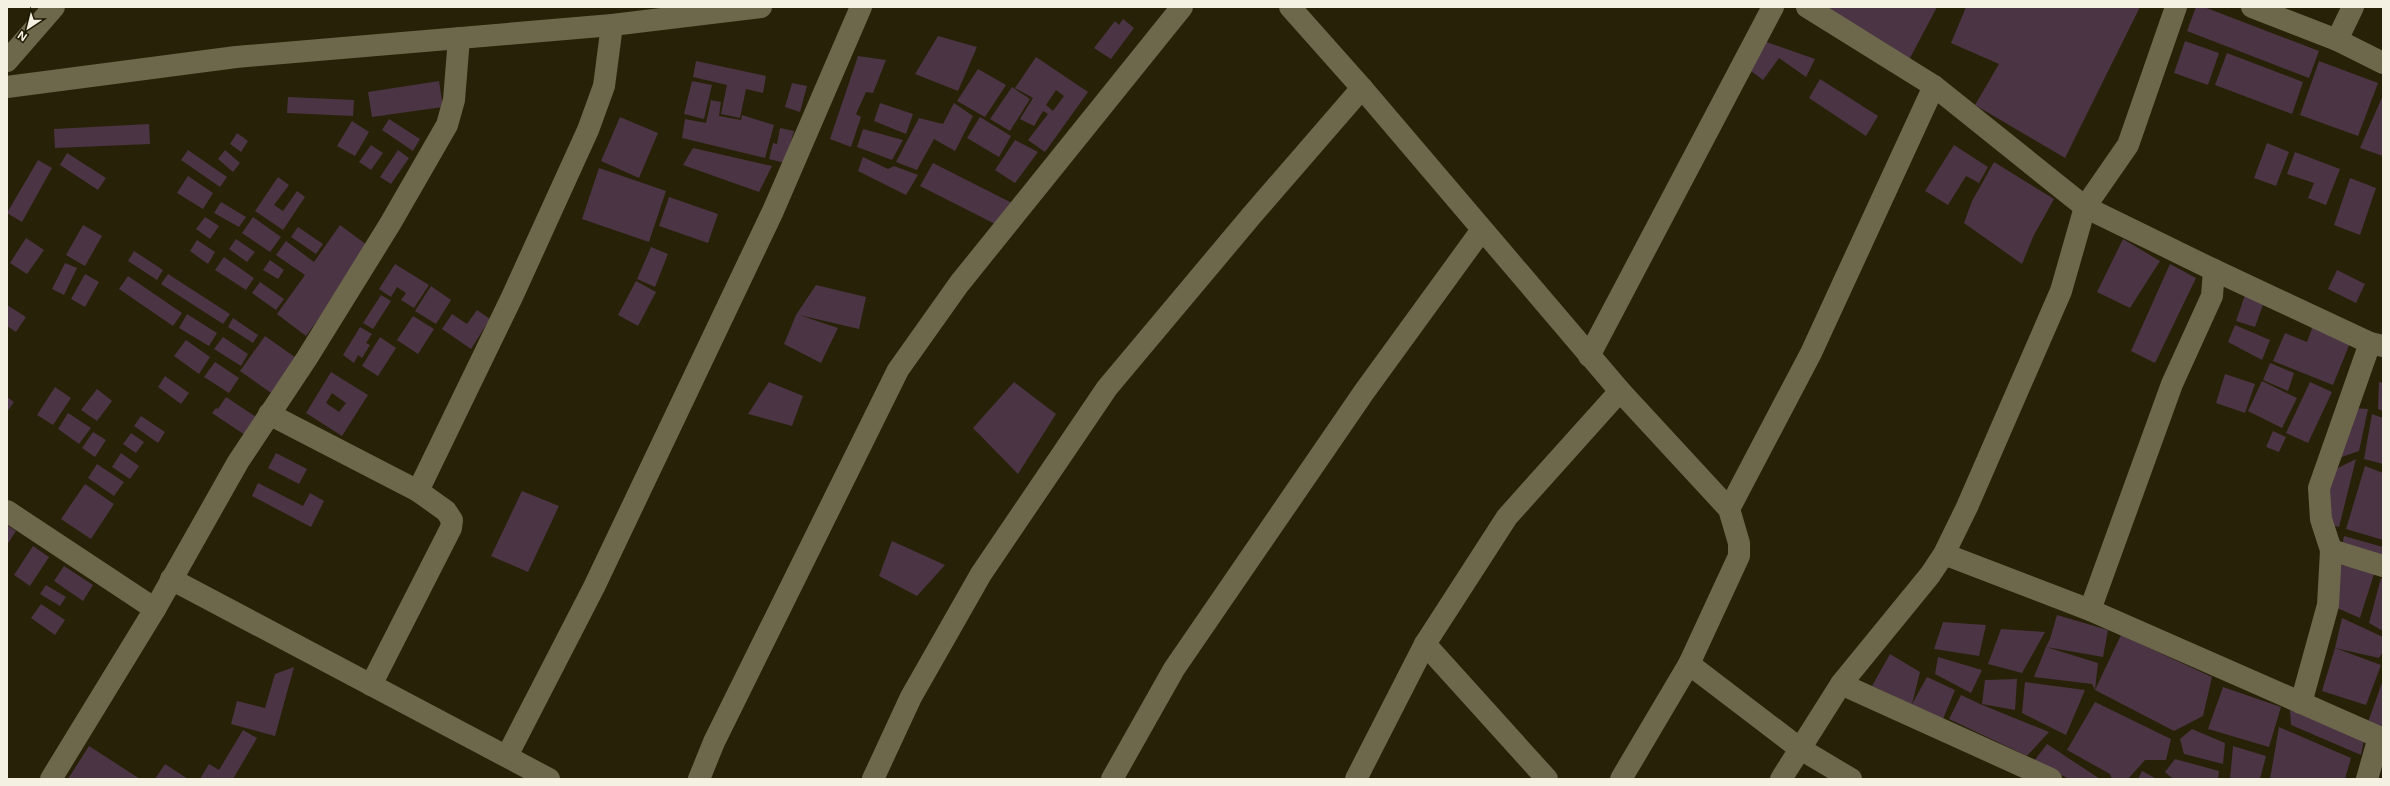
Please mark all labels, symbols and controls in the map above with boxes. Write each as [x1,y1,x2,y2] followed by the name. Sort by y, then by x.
[8,8,48,48] north arrow
[15,28,30,44] text: N

